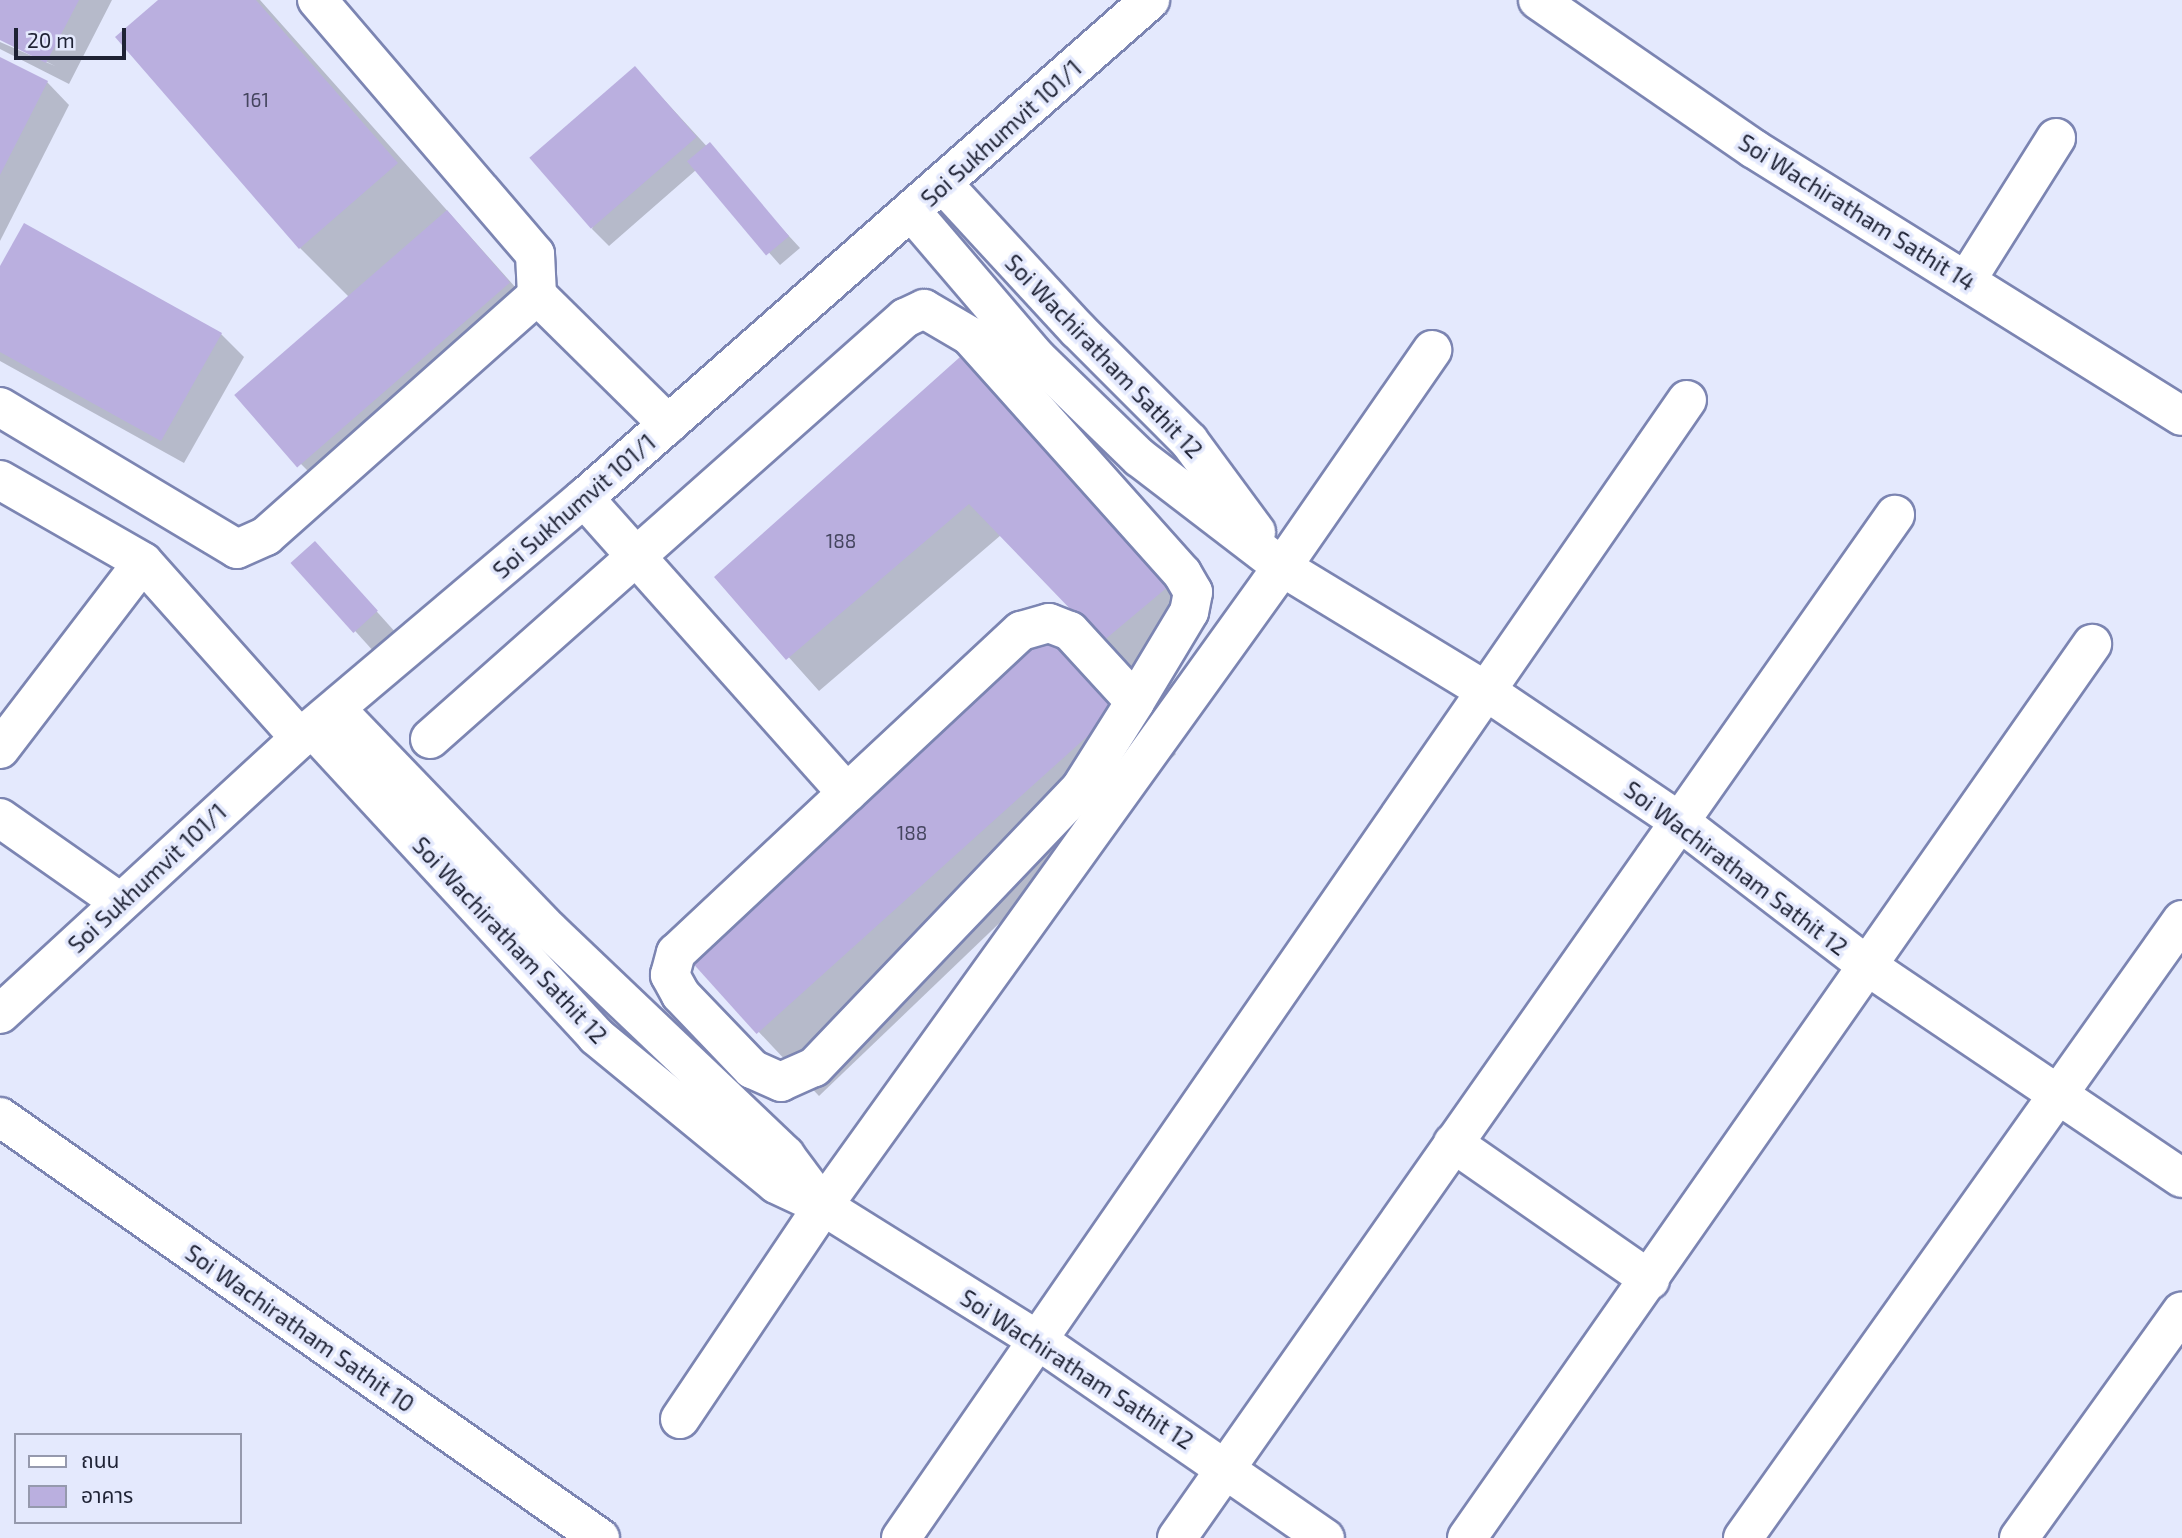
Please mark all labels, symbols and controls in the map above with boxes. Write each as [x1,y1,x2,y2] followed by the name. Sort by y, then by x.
[18,14,130,58] scale bar
[27,27,75,52] text: 20 m
[915,54,1087,212] street label: Soi Sukhumvit 101/1
[243,89,269,111] house number: 161
[1734,128,1980,296] street label: Soi Wachiratham Sathit 14
[999,248,1209,464] street label: Soi Wachiratham Sathit 12
[487,428,661,584] street label: Soi Sukhumvit 101/1
[826,530,856,552] house number: 188
[1619,775,1853,961] street label: Soi Wachiratham Sathit 12
[62,798,232,958] street label: Soi Sukhumvit 101/1
[897,822,927,844] house number: 188
[407,831,613,1049] street label: Soi Wachiratham Sathit 12
[180,1238,420,1418] street label: Soi Wachiratham Sathit 10
[955,1283,1199,1455] street label: Soi Wachiratham Sathit 12
[14,1433,242,1524] legend
[81,1447,119,1472] text: ถนน
[81,1482,133,1507] text: อาคาร

